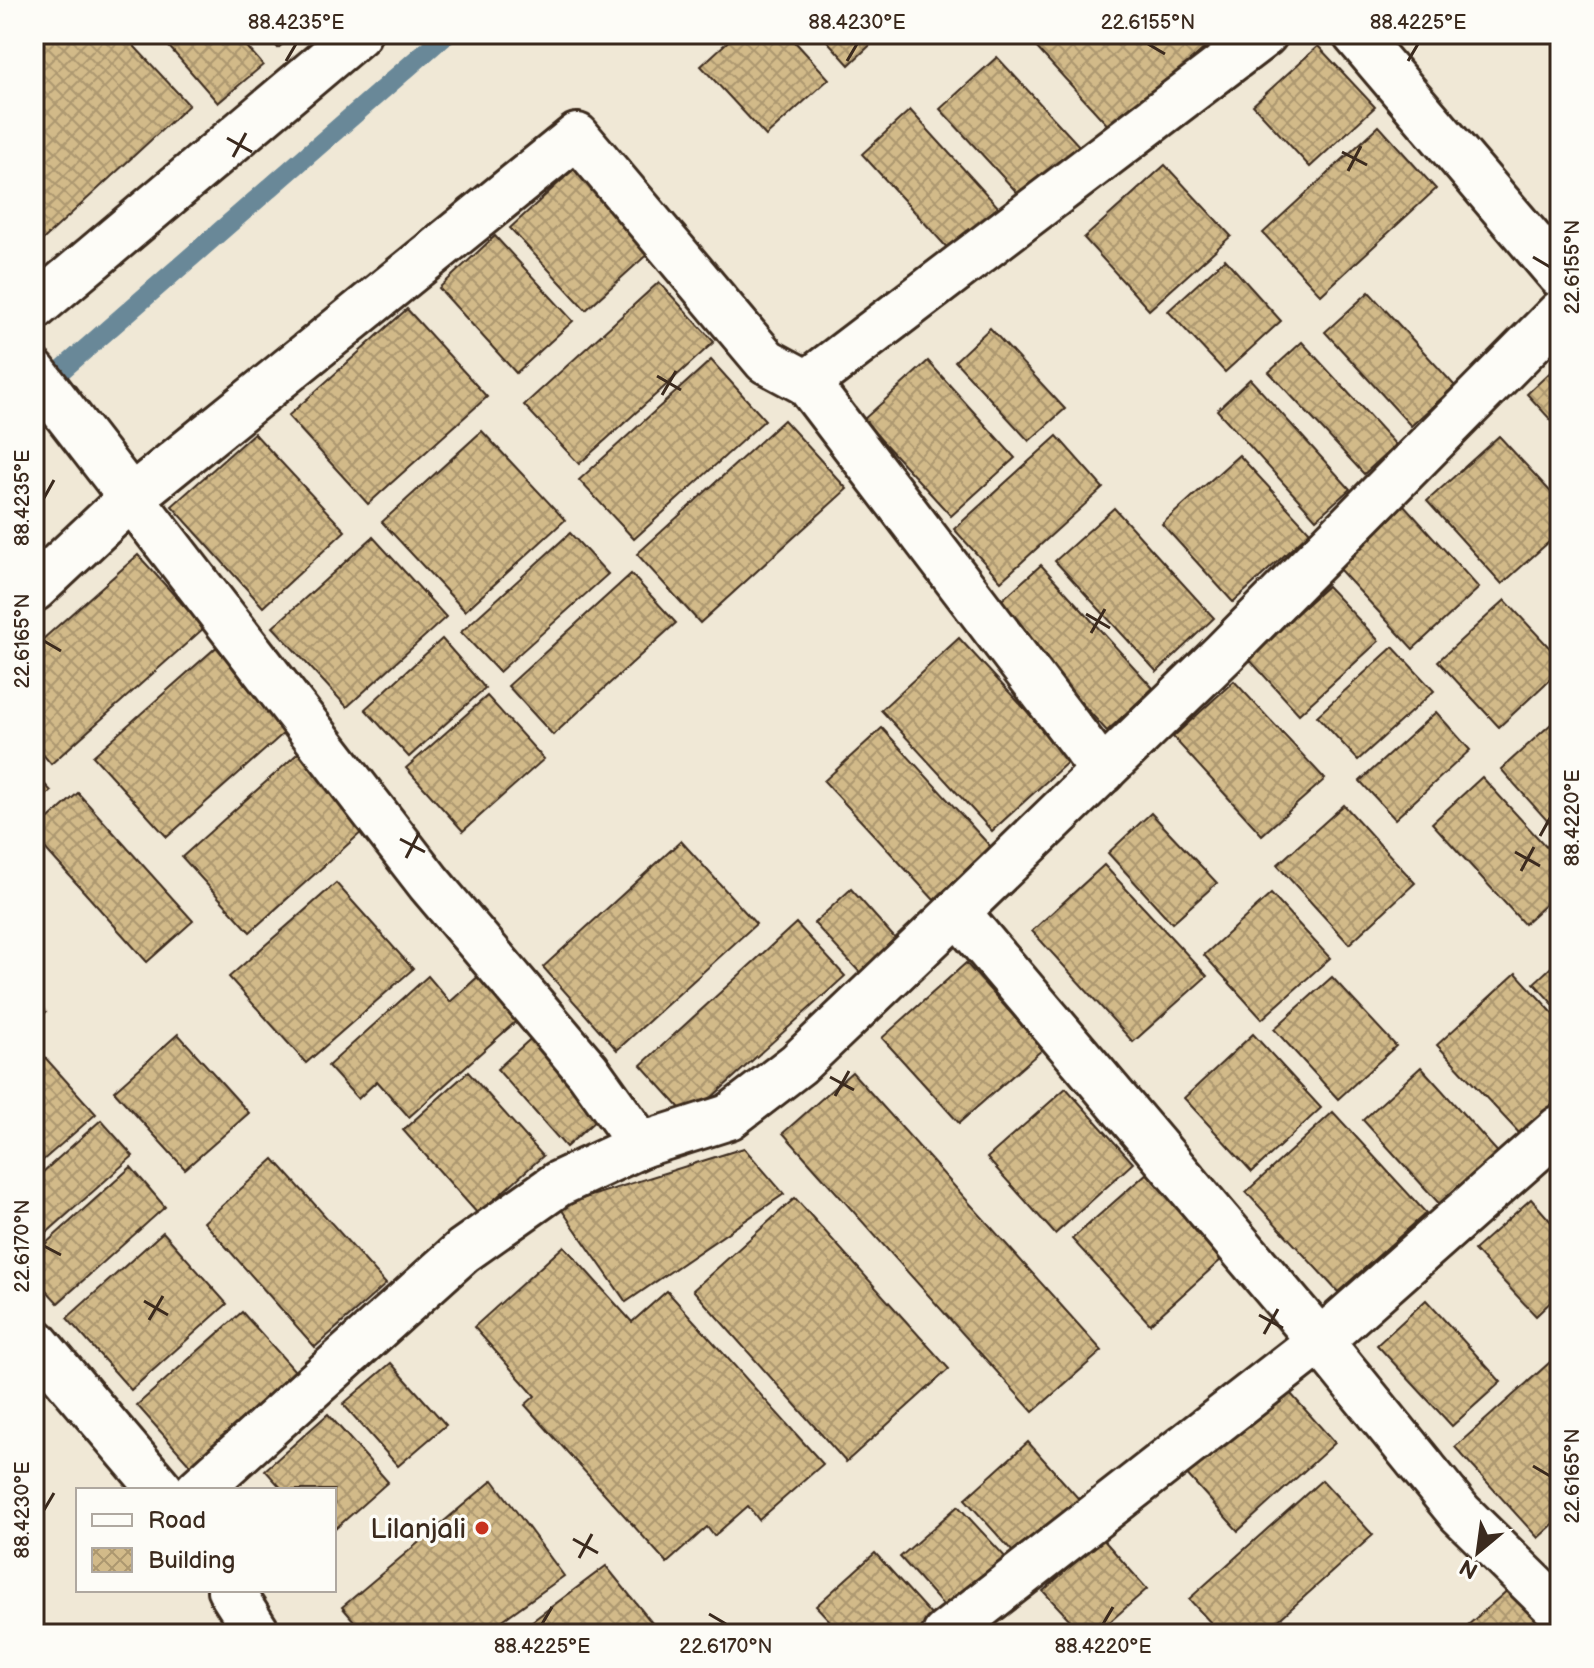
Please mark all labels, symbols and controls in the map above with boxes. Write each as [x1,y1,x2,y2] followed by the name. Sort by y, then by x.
[248,11,344,35] text: 88.4235°E
[808,11,906,35] text: 88.4230°E
[1101,11,1195,35] text: 22.6155°N
[1370,11,1466,35] text: 88.4225°E
[1561,220,1585,314] text: 22.6155°N
[11,450,35,546] text: 88.4235°E
[11,593,35,689] text: 22.6165°N
[1561,769,1585,867] text: 88.4220°E
[11,1199,35,1293] text: 22.6170°N
[1561,1428,1585,1524] text: 22.6165°N
[11,1461,35,1559] text: 88.4230°E
[76,1488,336,1592] legend
[148,1506,206,1535] text: Road
[1438,1512,1518,1592] north arrow
[370,1513,466,1546] place label: Lilanjali
[473,1519,491,1537] marker: Lilanjali
[148,1546,235,1575] text: Building
[1455,1552,1483,1584] text: N
[494,1635,590,1659] text: 88.4225°E
[679,1635,773,1659] text: 22.6170°N
[1054,1635,1152,1659] text: 88.4220°E

